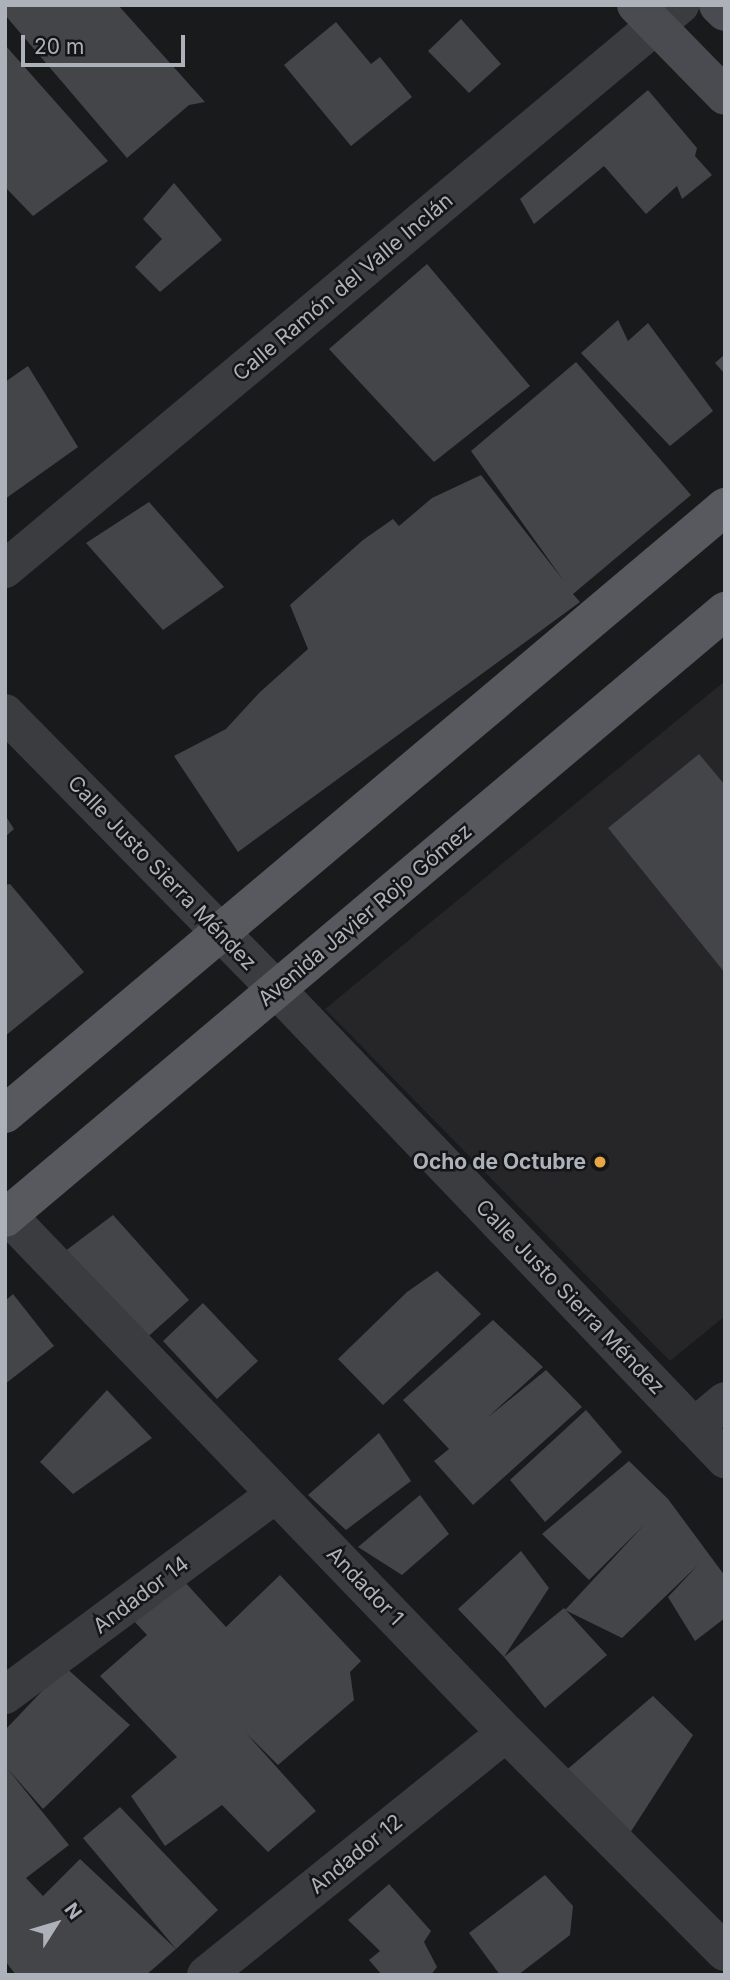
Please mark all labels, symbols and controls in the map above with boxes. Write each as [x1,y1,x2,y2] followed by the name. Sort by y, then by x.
[24,21,189,65] scale bar
[34,34,84,59] text: 20 m
[228,188,458,386] street label: Calle Ramón del Valle Inclán
[62,770,262,976] street label: Calle Justo Sierra Méndez
[253,818,477,1012] street label: Avenida Javier Rojo Gómez
[413,1149,586,1175] place label: Ocho de Octubre
[592,1154,608,1170] marker: Ocho de Octubre
[470,1194,670,1400] street label: Calle Justo Sierra Méndez
[321,1542,409,1630] street label: Andador 1
[88,1551,194,1639] street label: Andador 14
[304,1809,408,1899] street label: Andador 12
[21,1889,91,1959] north arrow
[60,1898,87,1924] text: N

